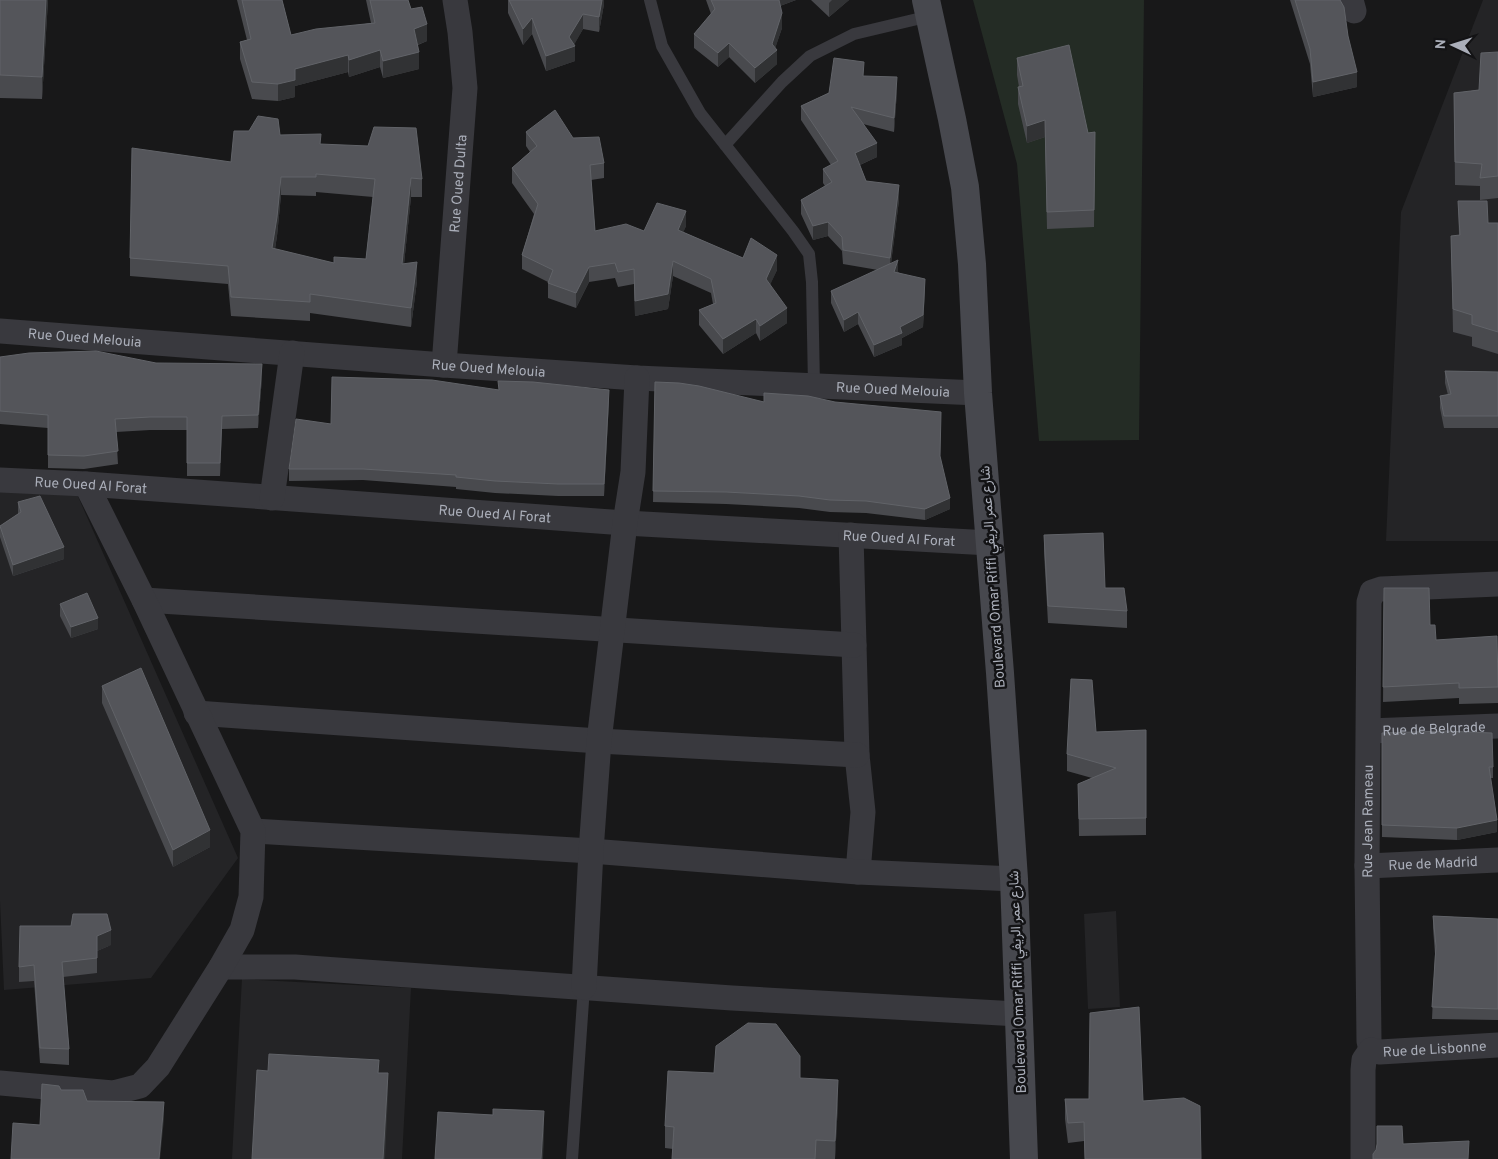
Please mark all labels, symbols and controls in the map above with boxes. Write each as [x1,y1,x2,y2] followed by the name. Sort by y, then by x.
[1428,20,1478,70] north arrow
[1433,39,1450,50] text: N
[447,134,471,233] street label: Rue Oued Dulta
[27,326,142,352] street label: Rue Oued Melouia
[431,357,546,382] street label: Rue Oued Melouia
[836,380,950,402] street label: Rue Oued Melouia
[977,465,1012,689] street label: Boulevard Omar Riffi شارع عمر الريفي
[34,475,148,498] street label: Rue Oued Al Forat
[438,503,552,528] street label: Rue Oued Al Forat
[842,528,956,551] street label: Rue Oued Al Forat
[1382,719,1486,740] street label: Rue de Belgrade
[1360,765,1378,878] street label: Rue Jean Rameau
[1388,854,1478,875] street label: Rue de Madrid
[1006,870,1033,1094] street label: Boulevard Omar Riffi شارع عمر الريفي
[1382,1039,1487,1062] street label: Rue de Lisbonne

